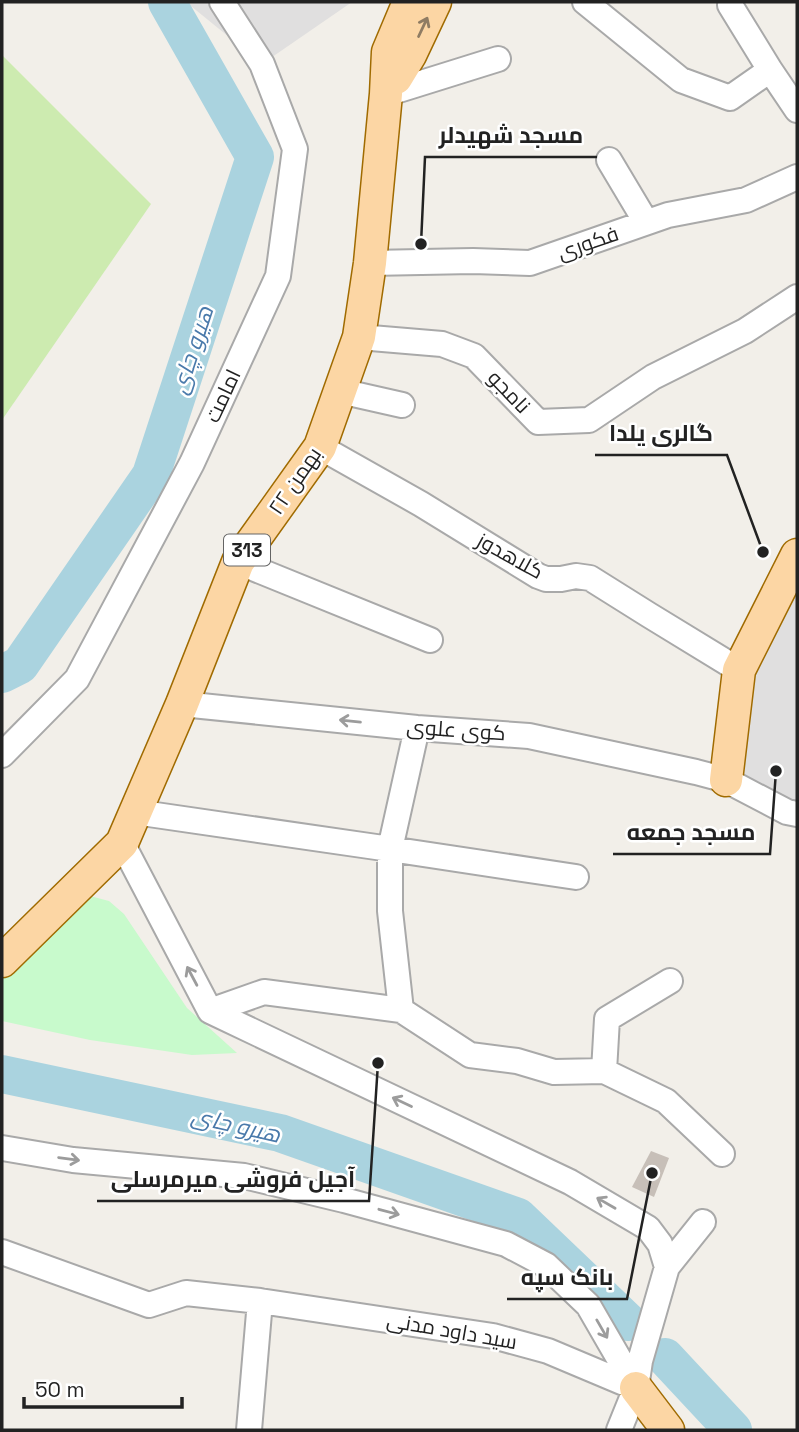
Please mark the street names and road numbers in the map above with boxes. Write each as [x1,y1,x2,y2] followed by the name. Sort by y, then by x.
[554,219,622,266] street label: فکوری
[482,364,536,419] street label: نامجو
[198,365,247,427] street label: امامت
[262,442,327,520] street label: ۲۲ بهمن
[471,526,548,585] street label: کلاهدوز
[224,534,270,566] road number: 313
[406,713,507,746] street label: کوی علوی
[385,1306,519,1355] street label: سید داود مدنی

